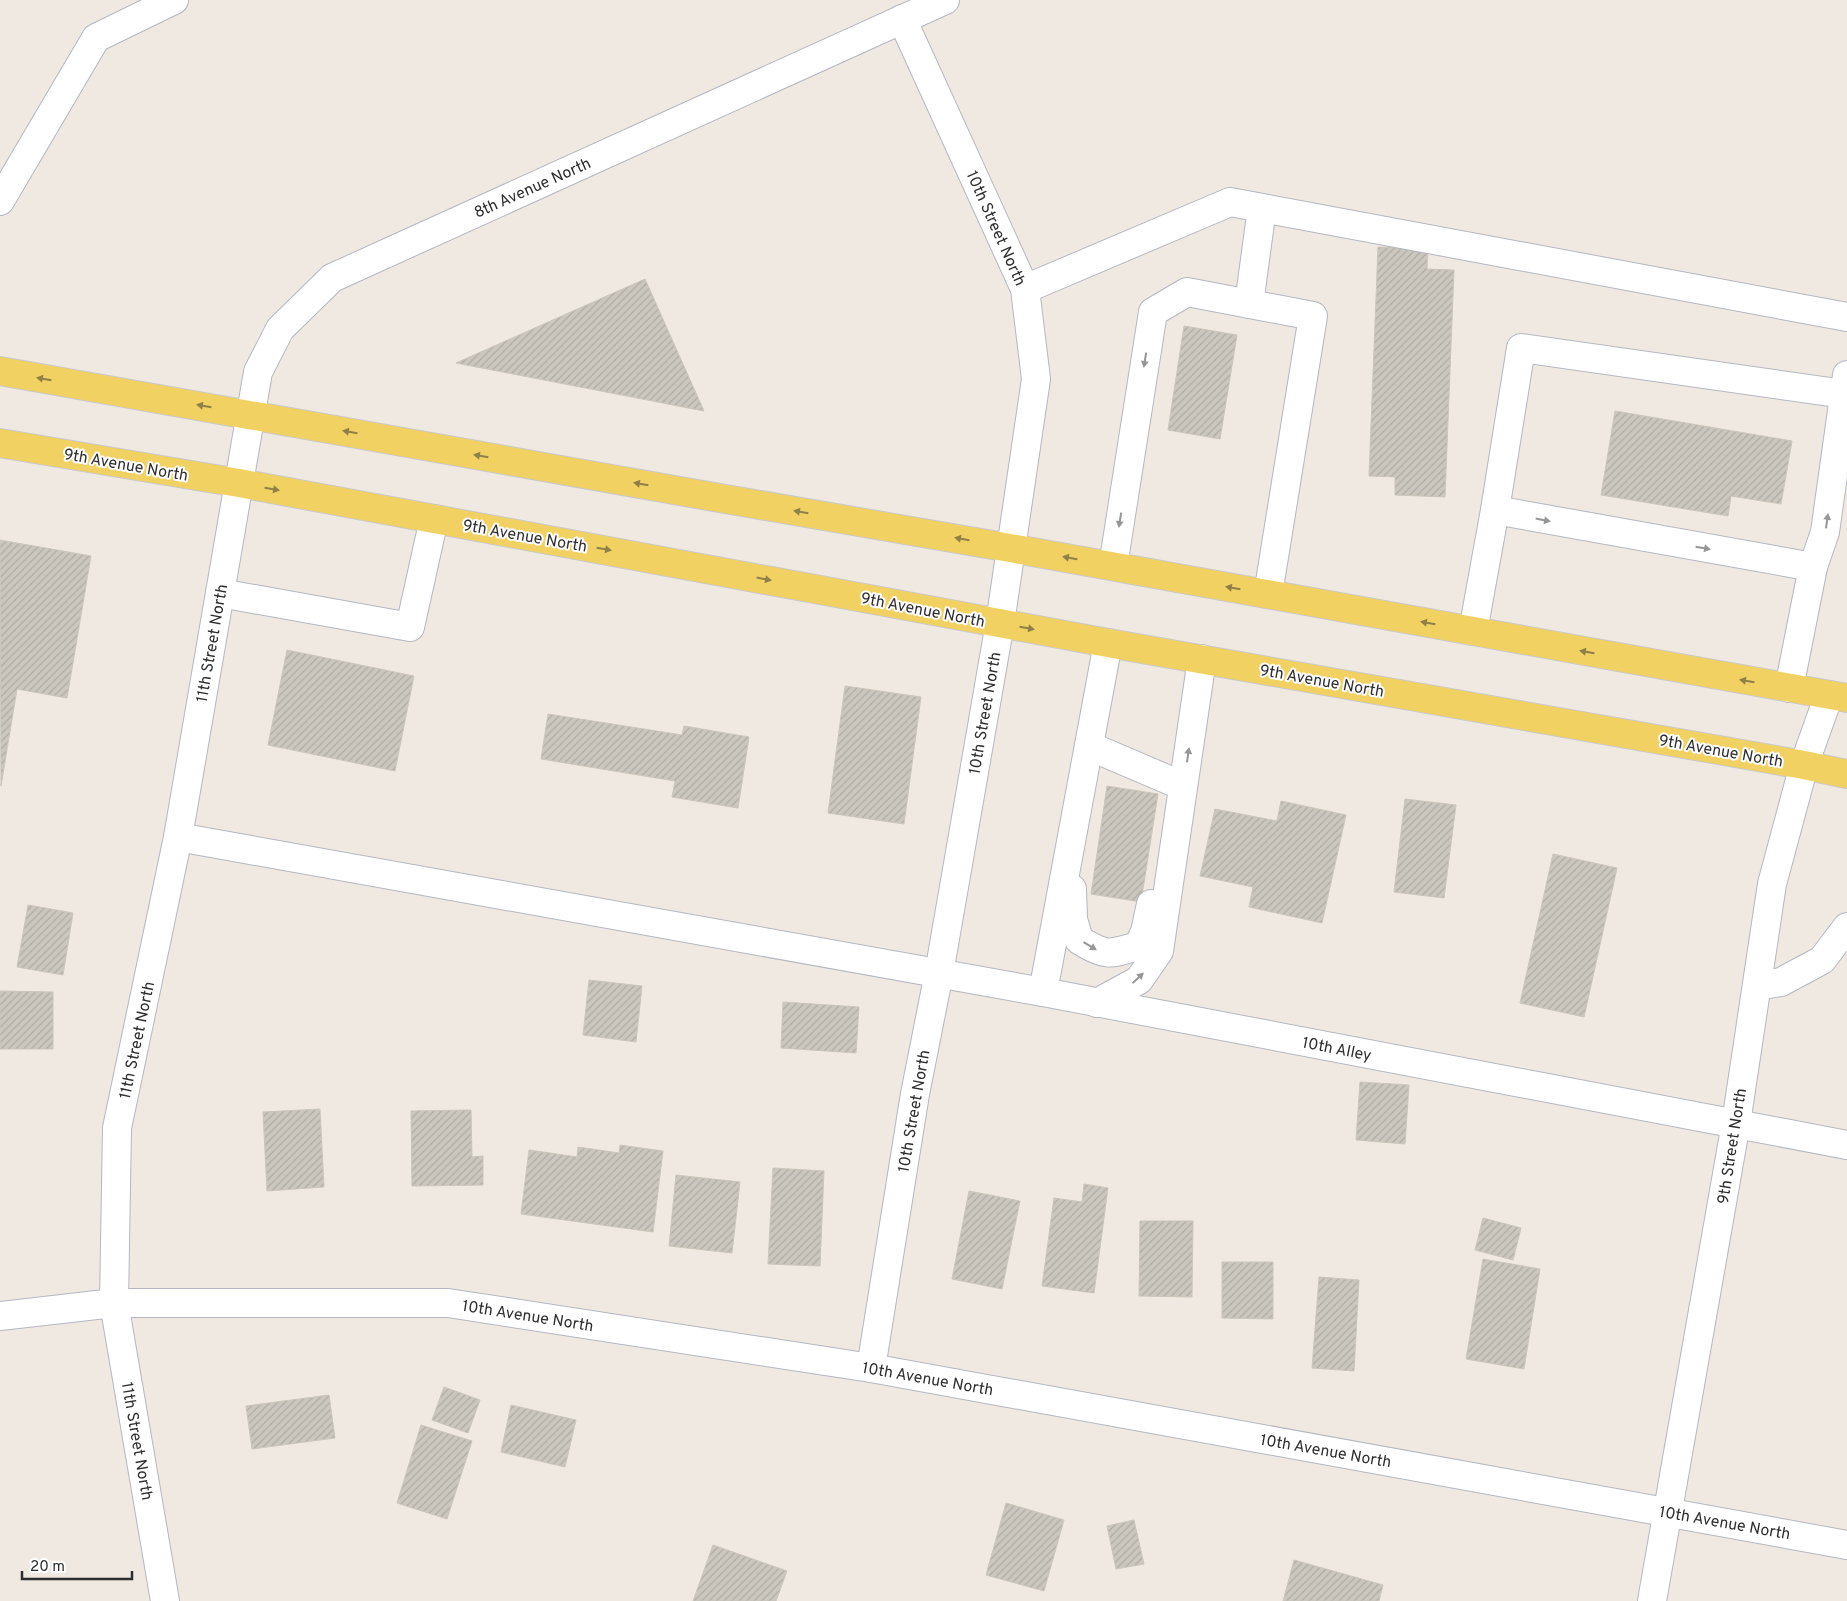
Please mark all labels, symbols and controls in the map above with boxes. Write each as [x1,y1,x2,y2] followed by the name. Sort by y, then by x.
[471,154,594,224] street label: 8th Avenue North
[961,168,1030,289] street label: 10th Street North
[1141,352,1149,368] one-way arrow
[35,374,51,382] one-way arrow
[195,402,211,410] one-way arrow
[341,428,357,436] one-way arrow
[62,445,189,487] street label: 9th Avenue North
[473,451,489,459] one-way arrow
[633,480,649,488] one-way arrow
[265,486,281,494] one-way arrow
[793,508,809,516] one-way arrow
[1823,512,1831,528] one-way arrow
[1116,513,1124,529] one-way arrow
[461,516,588,558] street label: 9th Avenue North
[1535,516,1551,524] one-way arrow
[953,535,969,543] one-way arrow
[1695,544,1711,552] one-way arrow
[597,546,613,554] one-way arrow
[1062,554,1078,562] one-way arrow
[757,575,773,583] one-way arrow
[193,583,233,704] street label: 11th Street North
[1225,583,1241,591] one-way arrow
[859,589,986,633] street label: 9th Avenue North
[1419,618,1435,626] one-way arrow
[1020,624,1036,632] one-way arrow
[1579,647,1595,655] one-way arrow
[965,651,1007,776] street label: 10th Street North
[1258,661,1385,703] street label: 9th Avenue North
[1739,676,1755,684] one-way arrow
[1657,731,1784,773] street label: 9th Avenue North
[1184,746,1192,762] one-way arrow
[1084,942,1097,951] one-way arrow
[1132,972,1144,984] one-way arrow
[116,980,160,1101] street label: 11th Street North
[1300,1033,1373,1066] street label: 10th Alley
[894,1049,936,1174] street label: 10th Street North
[1714,1087,1752,1206] street label: 9th Street North
[461,1297,595,1337] street label: 10th Avenue North
[861,1359,995,1401] street label: 10th Avenue North
[116,1381,156,1502] street label: 11th Street North
[1259,1431,1393,1473] street label: 10th Avenue North
[1658,1503,1792,1545] street label: 10th Avenue North
[22,1548,132,1580] scale bar
[30,1558,65,1577] text: 20 m

